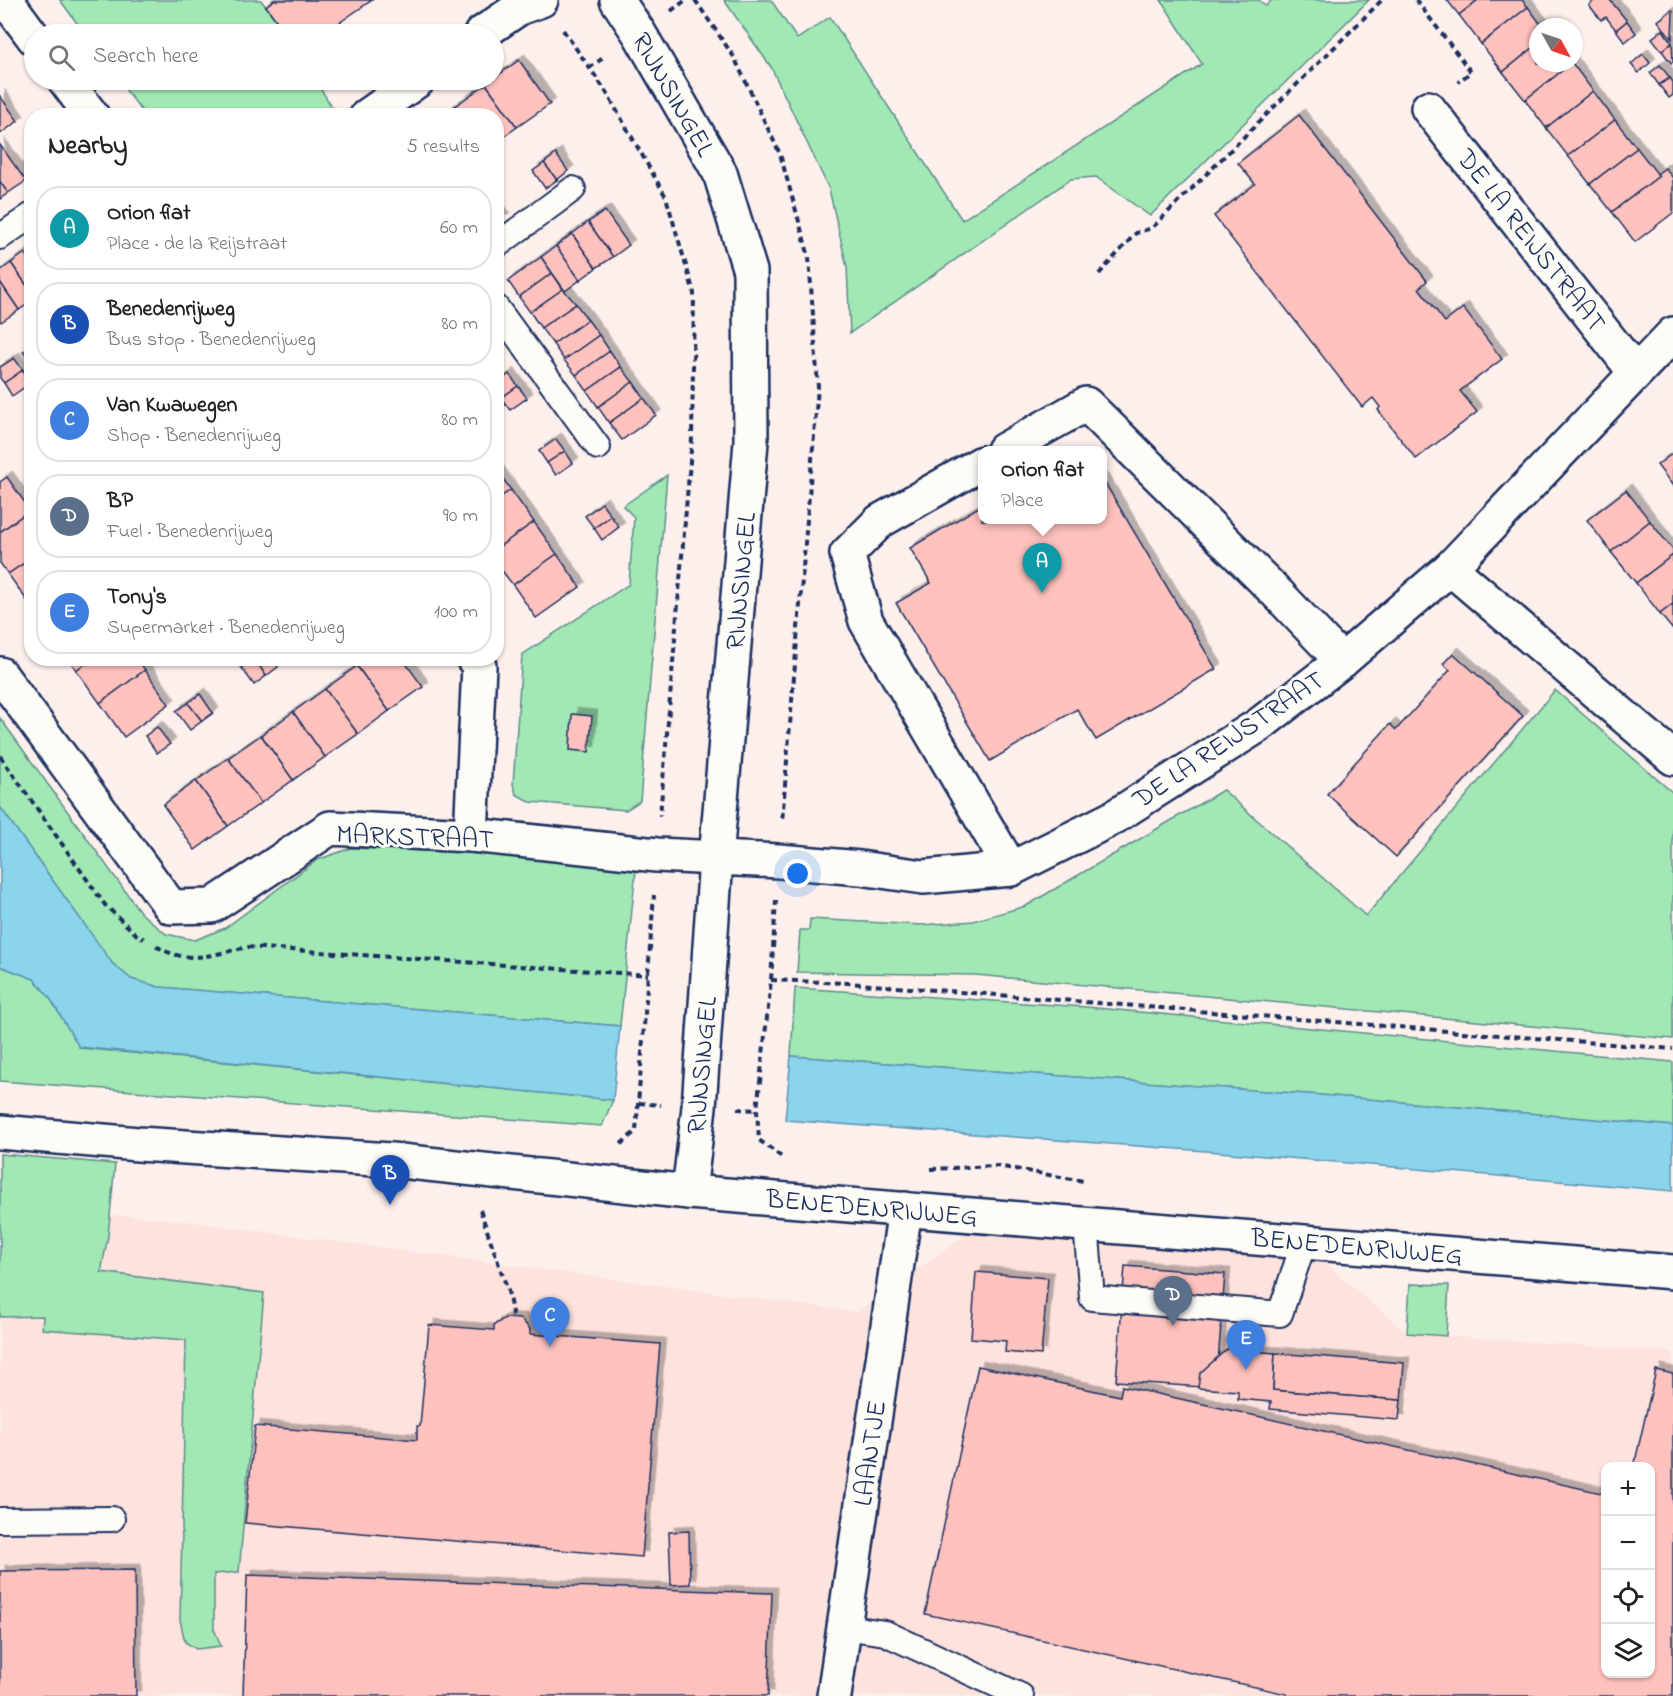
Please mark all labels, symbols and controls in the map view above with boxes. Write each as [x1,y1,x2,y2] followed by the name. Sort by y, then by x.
[1529,18,1583,72] north arrow
[24,24,504,90] search box
[620,26,723,165] street label: RIJNSINGEL
[45,41,78,74] icon: search
[93,41,198,73] text: Search here
[48,128,127,166] text: Nearby
[407,133,480,162] text: 5 results
[1445,141,1614,342] street label: DE LA REIJSTRAAT
[107,198,190,230] text: Orion flat
[63,214,76,243] text: A
[440,214,478,243] text: 60 m
[107,230,287,259] text: Place · de la Reijstraat
[107,294,235,326] text: Benedenrijweg
[63,310,76,339] text: B
[441,310,478,339] text: 80 m
[107,326,316,355] text: Bus stop · Benedenrijweg
[107,390,237,422] text: Van Kwawegen
[64,406,75,435] text: C
[441,406,478,435] text: 80 m
[107,422,281,451] text: Shop · Benedenrijweg
[978,446,1107,524] popup
[1001,455,1084,487] text: Orion flat
[107,486,133,518] text: BP
[1001,487,1043,516] text: Place
[62,502,77,531] text: D
[443,502,478,531] text: 90 m
[717,511,768,652] street label: RIJNSINGEL
[107,518,273,547] text: Fuel · Benedenrijweg
[1022,544,1062,593] pin: A
[107,582,167,614] text: Tony's
[63,598,76,627] text: E
[434,598,478,627] text: 100 m
[107,614,345,643] text: Supermarket · Benedenrijweg
[1125,662,1333,820] street label: DE LA REIJSTRAAT
[336,816,494,861] street label: MARKSTRAAT
[783,859,812,888] your location
[678,995,729,1136] street label: RIJNSINGEL
[370,1156,410,1205] pin: B
[763,1181,979,1238] street label: BENEDENRIJWEG
[1248,1220,1464,1277] street label: BENEDENRIJWEG
[1154,1276,1192,1326] pin: D
[530,1298,570,1347] pin: C
[1226,1320,1266,1370] pin: E
[845,1398,898,1509] street label: LAANTJE
[1601,1462,1655,1678] map controls
[1601,1462,1655,1516] button: +
[1601,1516,1655,1570] button: −
[1601,1570,1655,1624] button: locate
[1601,1624,1655,1678] button: layers

